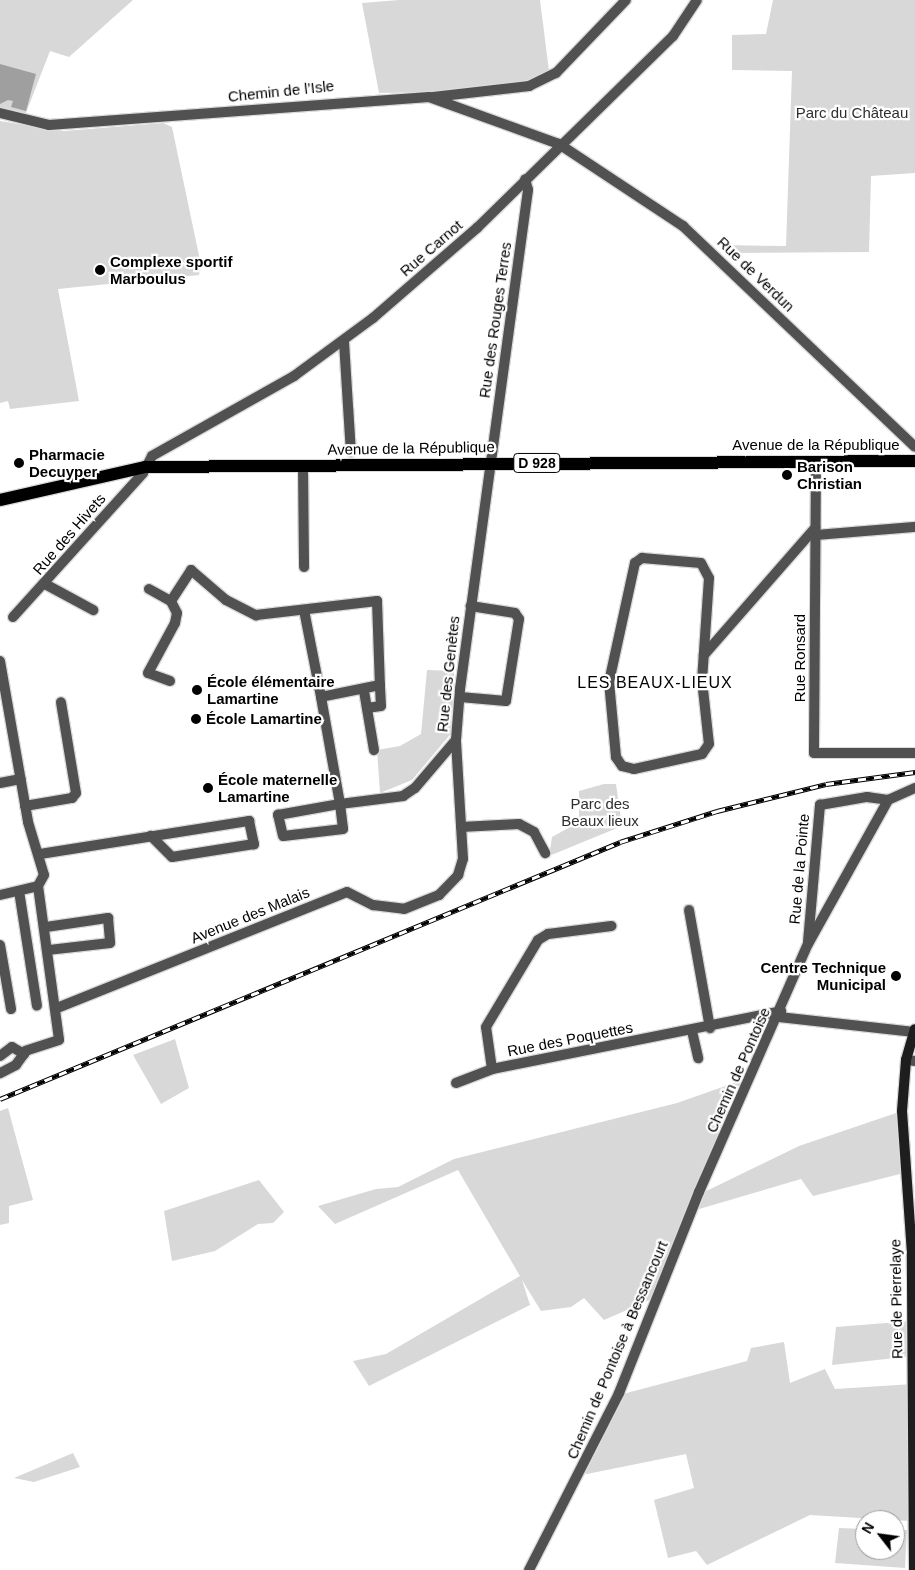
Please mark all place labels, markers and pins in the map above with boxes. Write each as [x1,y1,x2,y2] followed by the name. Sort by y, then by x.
[110,252,233,287] place label: Complexe sportif Marboulus
[94,264,106,276] marker: Complexe sportif Marboulus
[29,445,105,480] place label: Pharmacie Decuyper
[13,457,25,469] marker: Pharmacie Decuyper
[797,457,862,492] place label: Barison Christian
[781,469,793,481] marker: Barison Christian
[207,672,335,707] place label: École élémentaire Lamartine
[191,684,203,696] marker: École élémentaire Lamartine
[206,710,322,728] place label: École Lamartine
[190,713,202,725] marker: École Lamartine
[218,770,337,805] place label: École maternelle Lamartine
[202,782,214,794] marker: École maternelle Lamartine
[760,958,886,993] place label: Centre Technique Municipal
[890,970,902,982] marker: Centre Technique Municipal

